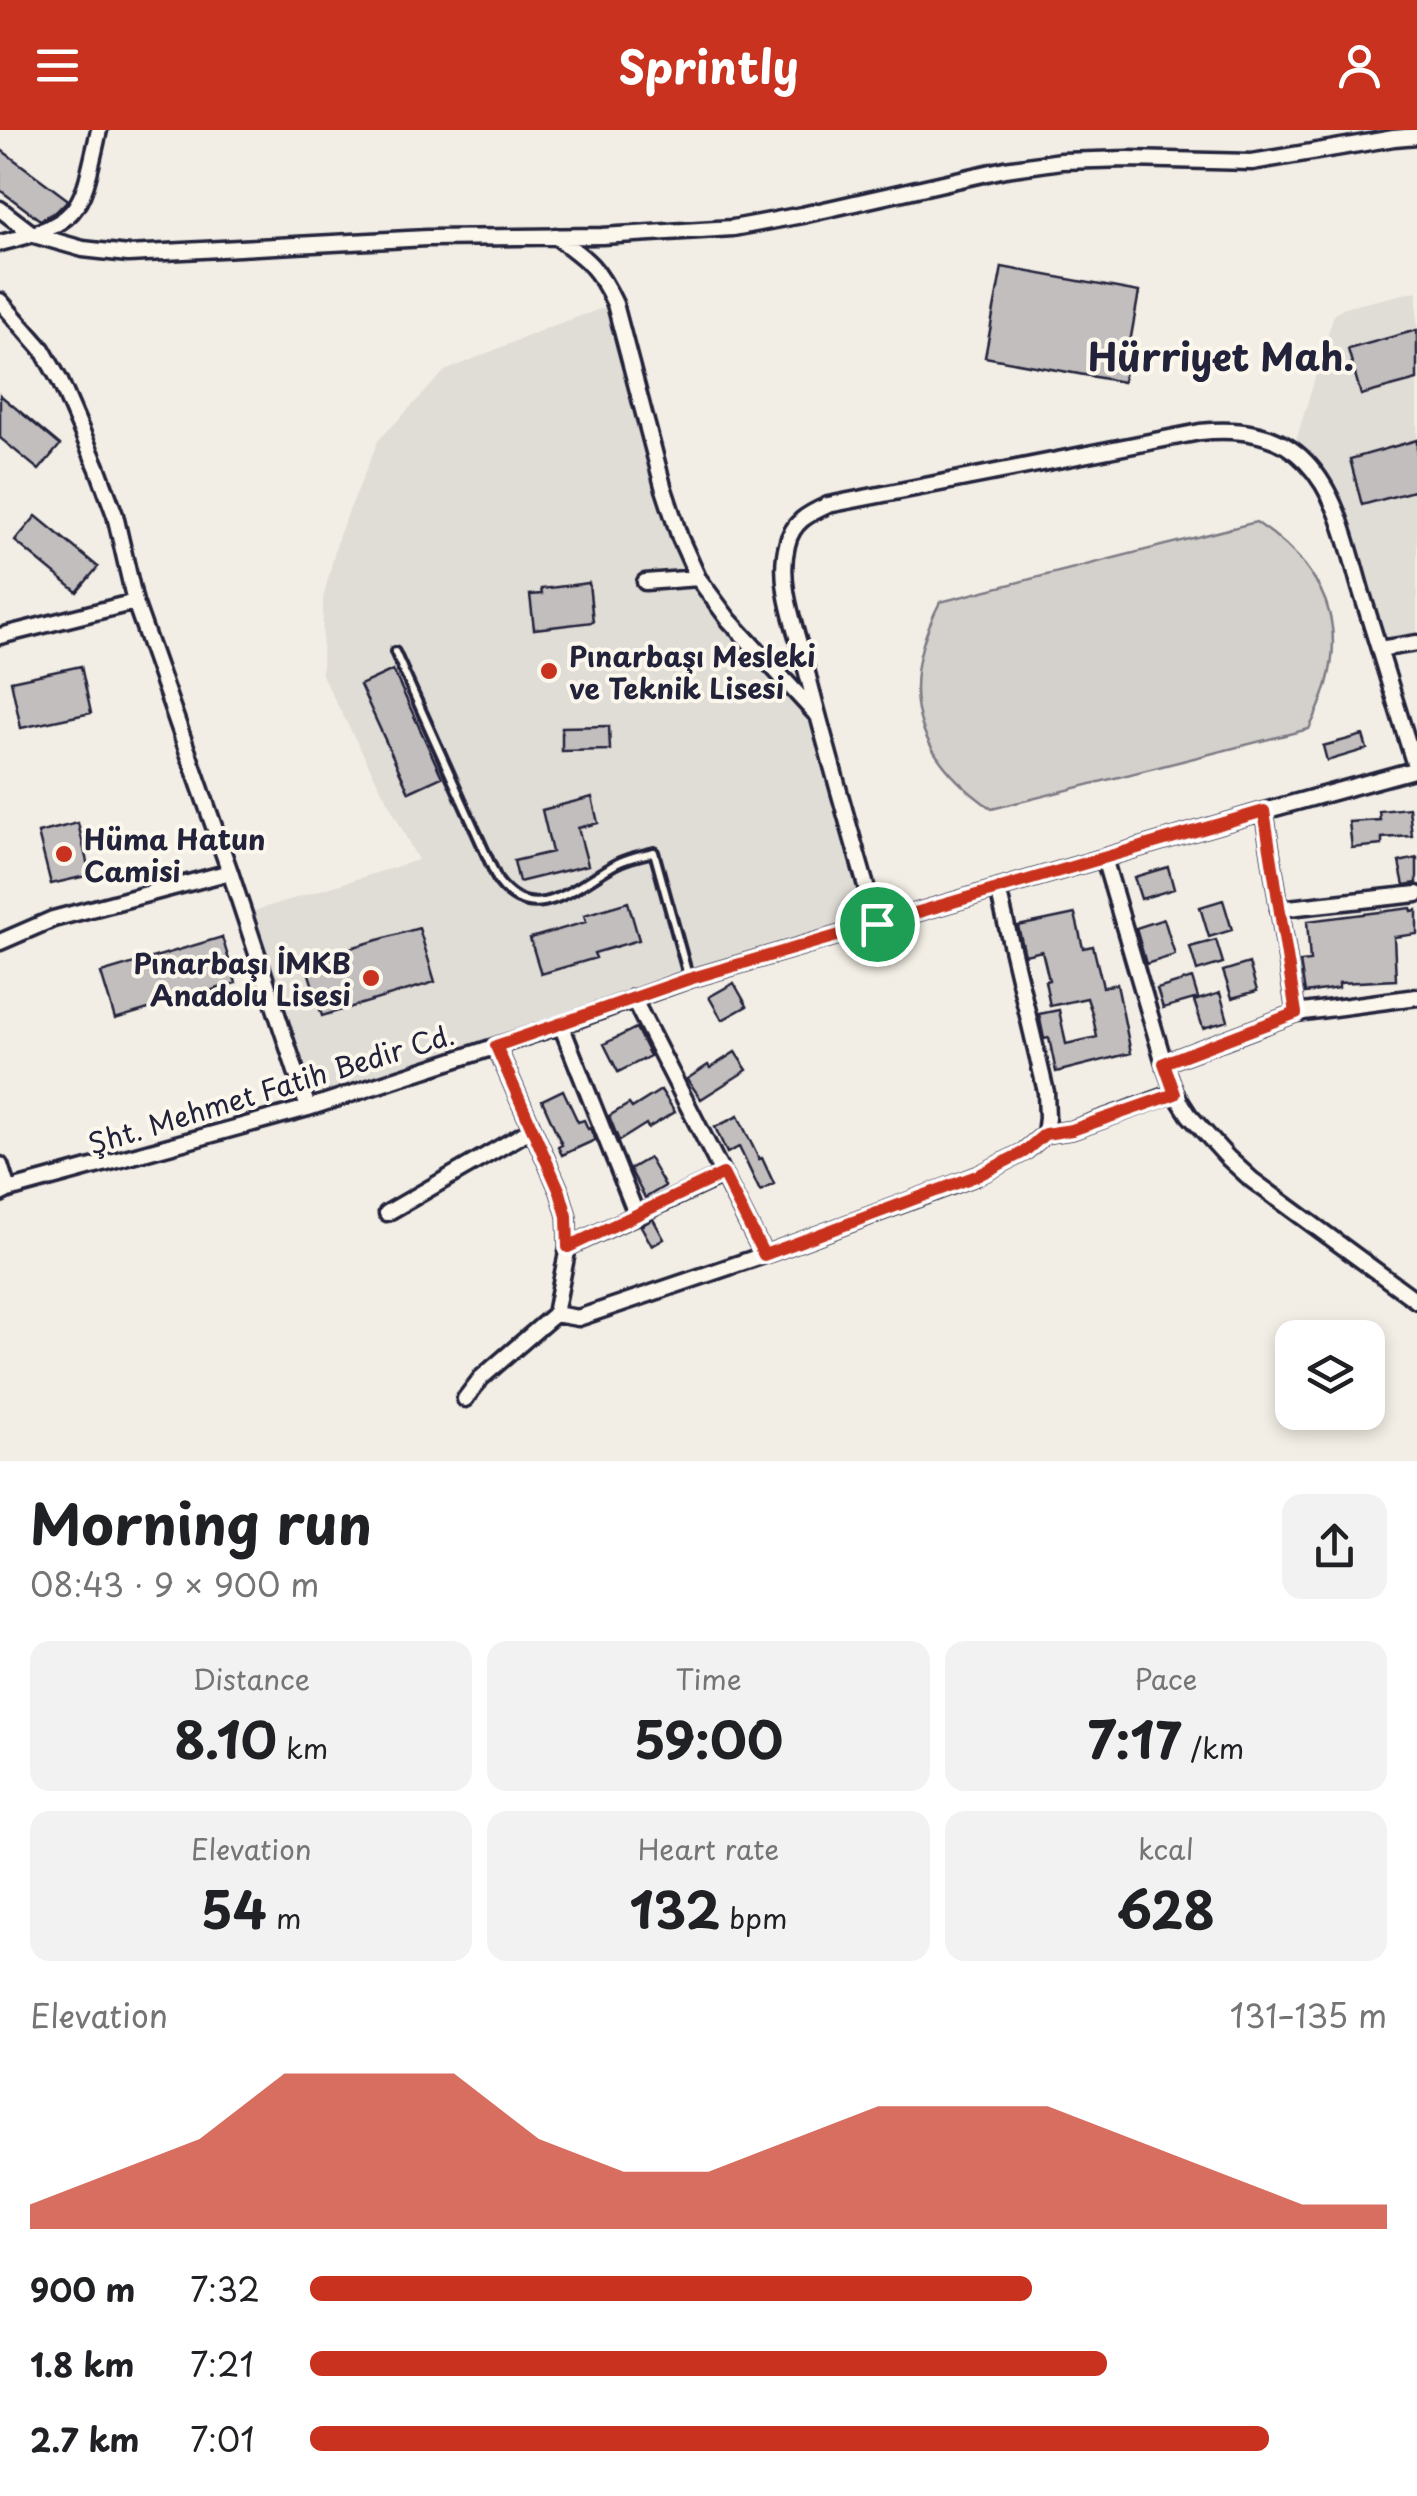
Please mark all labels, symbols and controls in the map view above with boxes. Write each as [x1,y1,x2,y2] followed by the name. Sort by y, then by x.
[618,31,799,99] text: Sprintly
[30,38,85,93] icon: menu
[1332,38,1387,93] icon: person
[1088,327,1354,384] district label: Hürriyet Mah.
[569,634,816,709] place label: Pınarbaşı Mesleki ve Teknik Lisesi
[538,660,560,682] marker: Pınarbaşı Mesleki ve Teknik Lisesi
[84,817,266,892] place label: Hüma Hatun Camisi
[53,843,75,865] marker: Hüma Hatun Camisi
[835,882,920,967] pin
[850,897,905,952] icon: arrive
[133,941,351,1016] place label: Pınarbaşı İMKB Anadolu Lisesi
[360,967,382,989] marker: Pınarbaşı İMKB Anadolu Lisesi
[83,1012,459,1164] street label: Şht. Mehmet Fatih Bedir Cd.
[1275,1320,1385,1430] map controls
[1275,1320,1385,1430] button: layers
[30,1481,372,1564] text: Morning run
[1282,1494,1387,1599] button: share
[30,1560,319,1608] text: 08:43 · 9 × 900 m
[192,1657,310,1700] text: Distance
[675,1657,742,1700] text: Time
[1134,1657,1197,1700] text: Pace
[174,1700,277,1776] text: 8.10
[634,1700,783,1776] text: 59:00
[1088,1700,1181,1776] text: 7:17
[277,1726,328,1769] text: km
[1181,1726,1244,1769] text: /km
[191,1827,312,1870] text: Elevation
[638,1827,779,1870] text: Heart rate
[1138,1827,1194,1870] text: kcal
[201,1870,267,1946] text: 54
[630,1870,720,1946] text: 132
[1117,1870,1215,1946] text: 628
[267,1896,301,1939] text: m
[720,1896,787,1939] text: bpm
[30,1991,168,2039] text: Elevation
[1230,1991,1387,2039] text: 131–135 m
[30,2265,135,2313] text: 900 m
[190,2265,260,2313] text: 7:32
[30,2340,134,2388] text: 1.8 km
[190,2340,254,2388] text: 7:21
[30,2415,140,2463] text: 2.7 km
[190,2415,255,2463] text: 7:01

